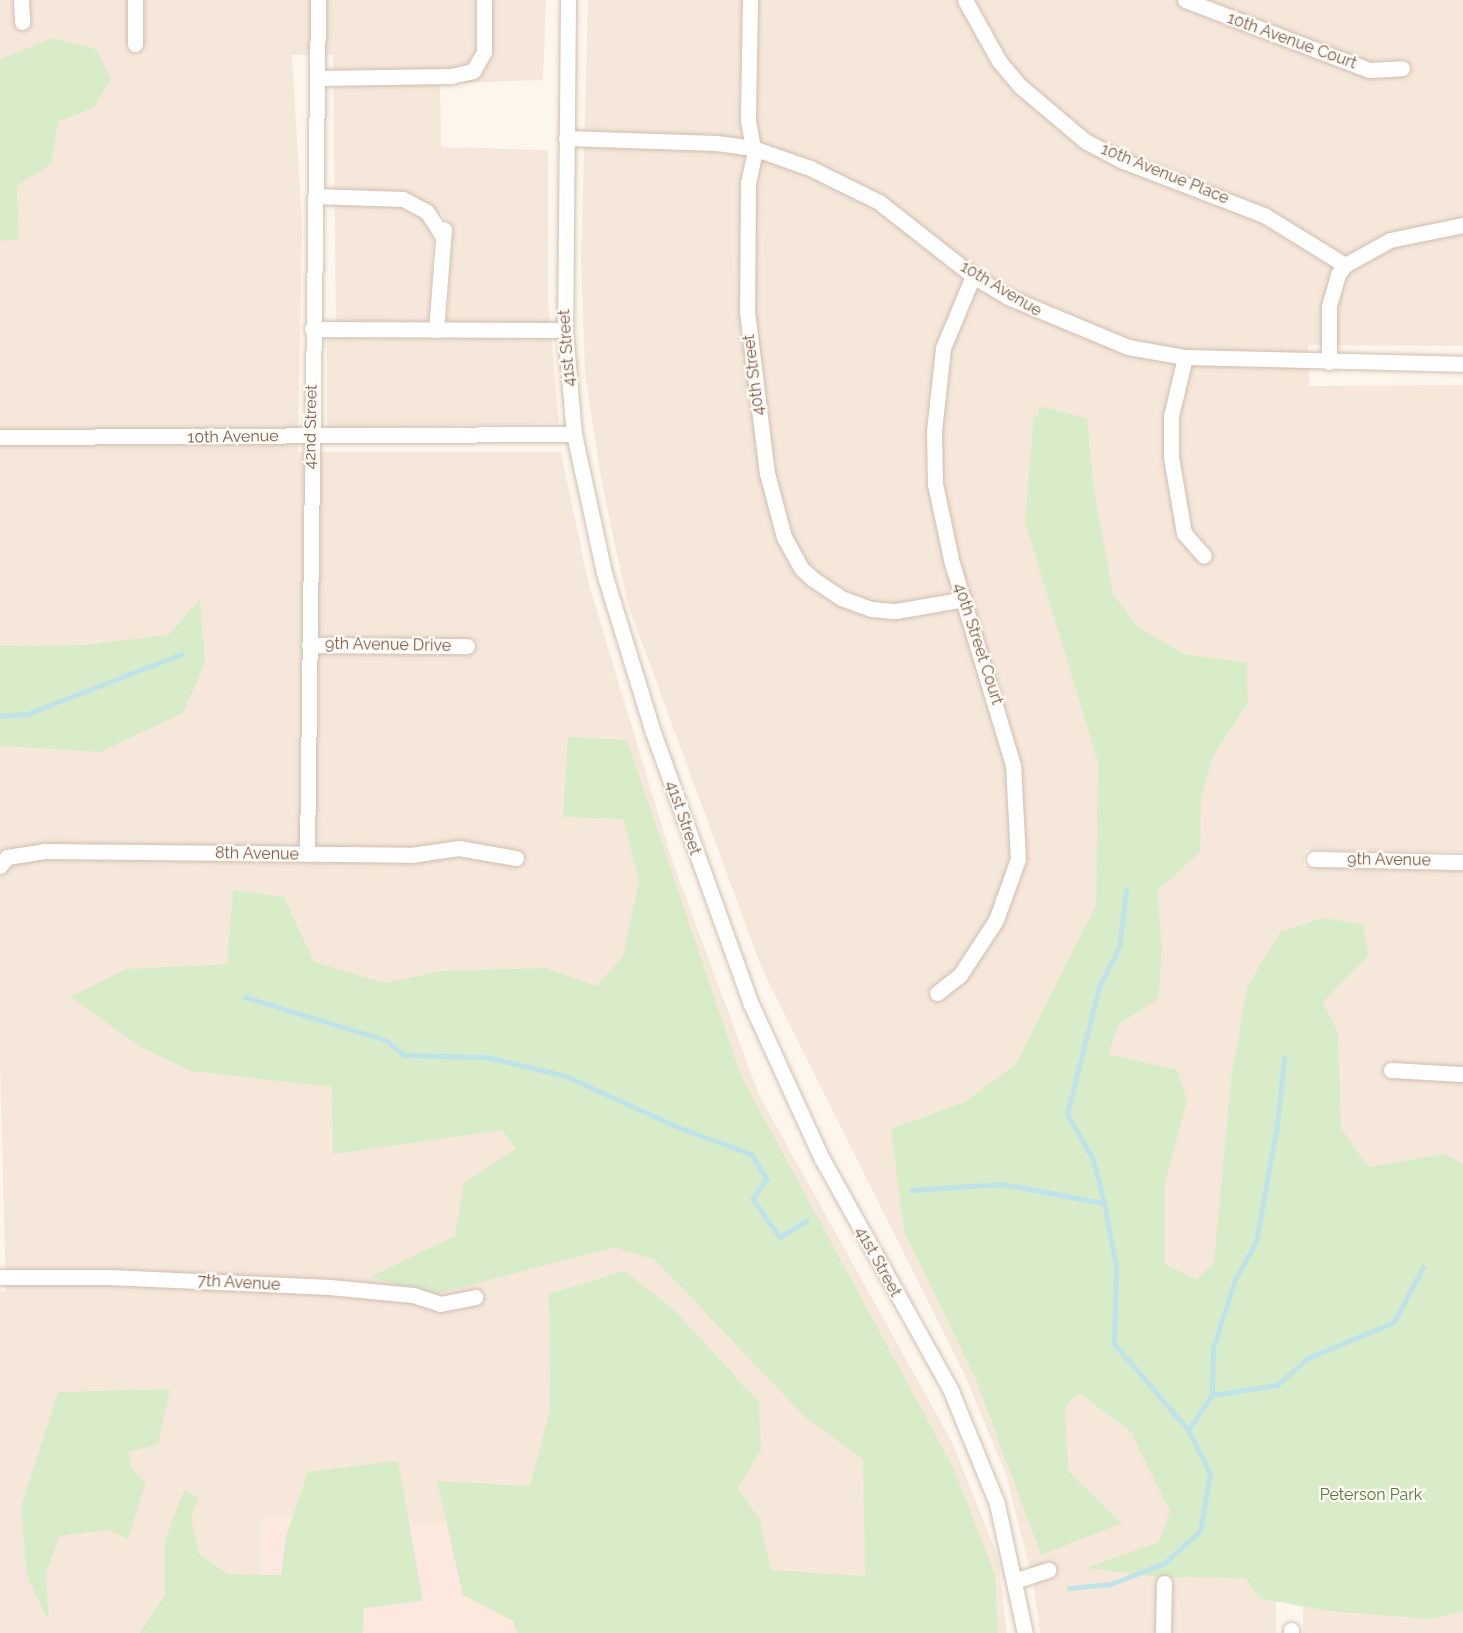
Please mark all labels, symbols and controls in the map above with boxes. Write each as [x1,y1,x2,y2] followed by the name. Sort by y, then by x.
[1225,9,1359,73] street label: 10th Avenue Court
[1098,139,1232,209] street label: 10th Avenue Place
[957,257,1045,321] street label: 10th Avenue
[555,309,579,387] street label: 41st Street
[739,333,769,417] street label: 40th Street
[301,384,321,470] street label: 42nd Street
[187,427,279,447] street label: 10th Avenue
[949,581,1007,707] street label: 40th Street Court
[325,634,451,656] street label: 9th Avenue Drive
[661,778,705,858] street label: 41st Street
[215,844,299,864] street label: 8th Avenue
[1347,850,1431,870] street label: 9th Avenue
[851,1224,905,1300] street label: 41st Street
[197,1271,281,1295] street label: 7th Avenue
[1320,1485,1422,1505] park label: Peterson Park

